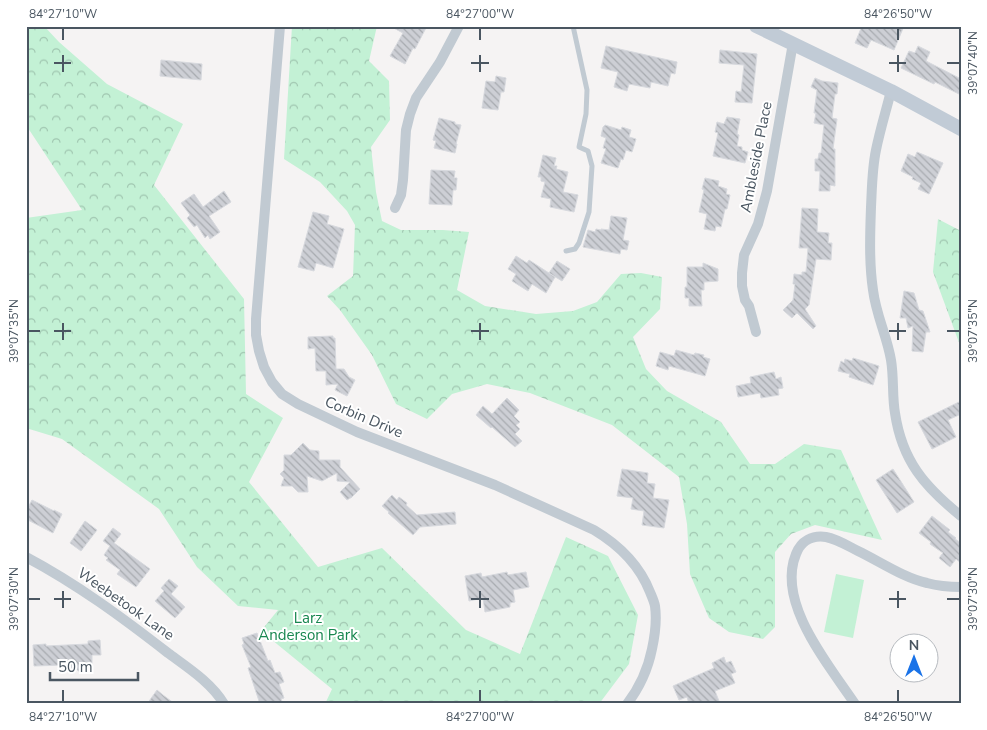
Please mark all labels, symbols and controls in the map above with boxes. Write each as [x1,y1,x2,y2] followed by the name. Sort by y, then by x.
[29,6,97,22] text: 84°27'10"W
[446,6,514,22] text: 84°27'00"W
[864,6,932,22] text: 84°26'50"W
[965,31,981,95] text: 39°07'40"N
[735,100,777,214] street label: Ambleside Place
[6,299,22,363] text: 39°07'35"N
[965,299,981,363] text: 39°07'35"N
[322,391,406,443] street label: Corbin Drive
[74,563,178,645] street label: Weebetook Lane
[6,567,22,631] text: 39°07'30"N
[965,567,981,631] text: 39°07'30"N
[258,608,358,645] park label: Larz Anderson Park
[890,632,940,682] north arrow
[909,636,919,655] text: N
[50,650,138,682] scale bar
[58,657,93,677] text: 50 m
[29,709,97,725] text: 84°27'10"W
[446,709,514,725] text: 84°27'00"W
[864,709,932,725] text: 84°26'50"W

